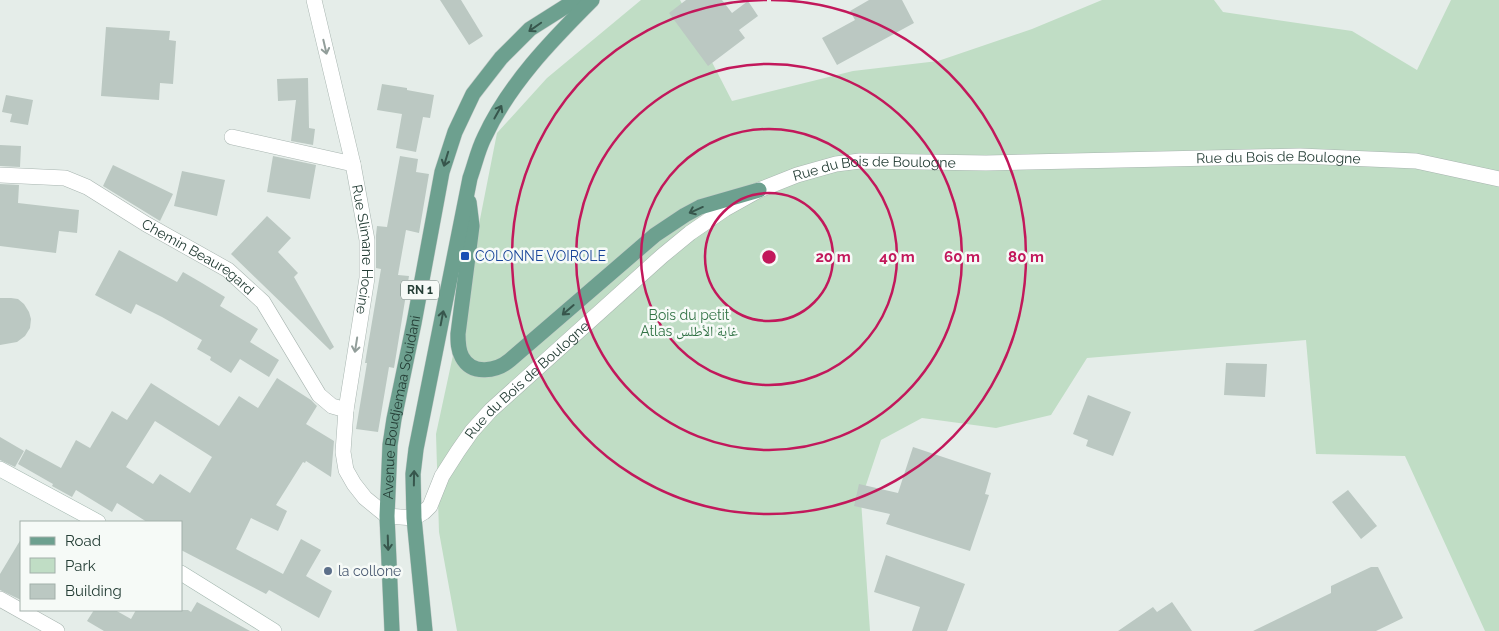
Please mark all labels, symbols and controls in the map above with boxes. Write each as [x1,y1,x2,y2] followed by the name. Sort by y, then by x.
[528,22,542,32] one-way arrow
[321,39,330,55] one-way arrow
[494,105,504,120] one-way arrow
[1196,148,1361,167] street label: Rue du Bois de Boulogne
[441,151,450,166] one-way arrow
[791,153,956,184] street label: Rue du Bois de Boulogne
[349,183,375,315] street label: Rue Slimane Hocine
[689,206,704,215] one-way arrow
[139,215,257,298] street label: Chemin Beauregard
[475,248,606,264] place label: COLONNE VOIROLE
[760,248,778,266] centre of rings
[815,248,851,266] text: 20 m
[879,248,915,266] text: 40 m
[944,248,980,266] text: 60 m
[1008,248,1044,266] text: 80 m
[459,250,471,262] marker: COLONNE VOIROLE
[401,280,439,300] road number: RN 1
[562,304,575,316] one-way arrow
[640,307,738,340] park label: Bois du petit Atlas غابة الأطلس
[438,310,447,326] one-way arrow
[380,314,423,500] street label: Avenue Boudjemaa Souidani
[461,318,592,441] street label: Rue du Bois de Boulogne
[351,336,361,352] one-way arrow
[409,470,418,486] one-way arrow
[20,521,182,611] legend
[65,532,101,550] text: Road
[383,535,393,551] one-way arrow
[65,557,96,575] text: Park
[338,563,401,579] place label: la collone
[322,565,334,577] marker: la collone
[65,582,122,600] text: Building

